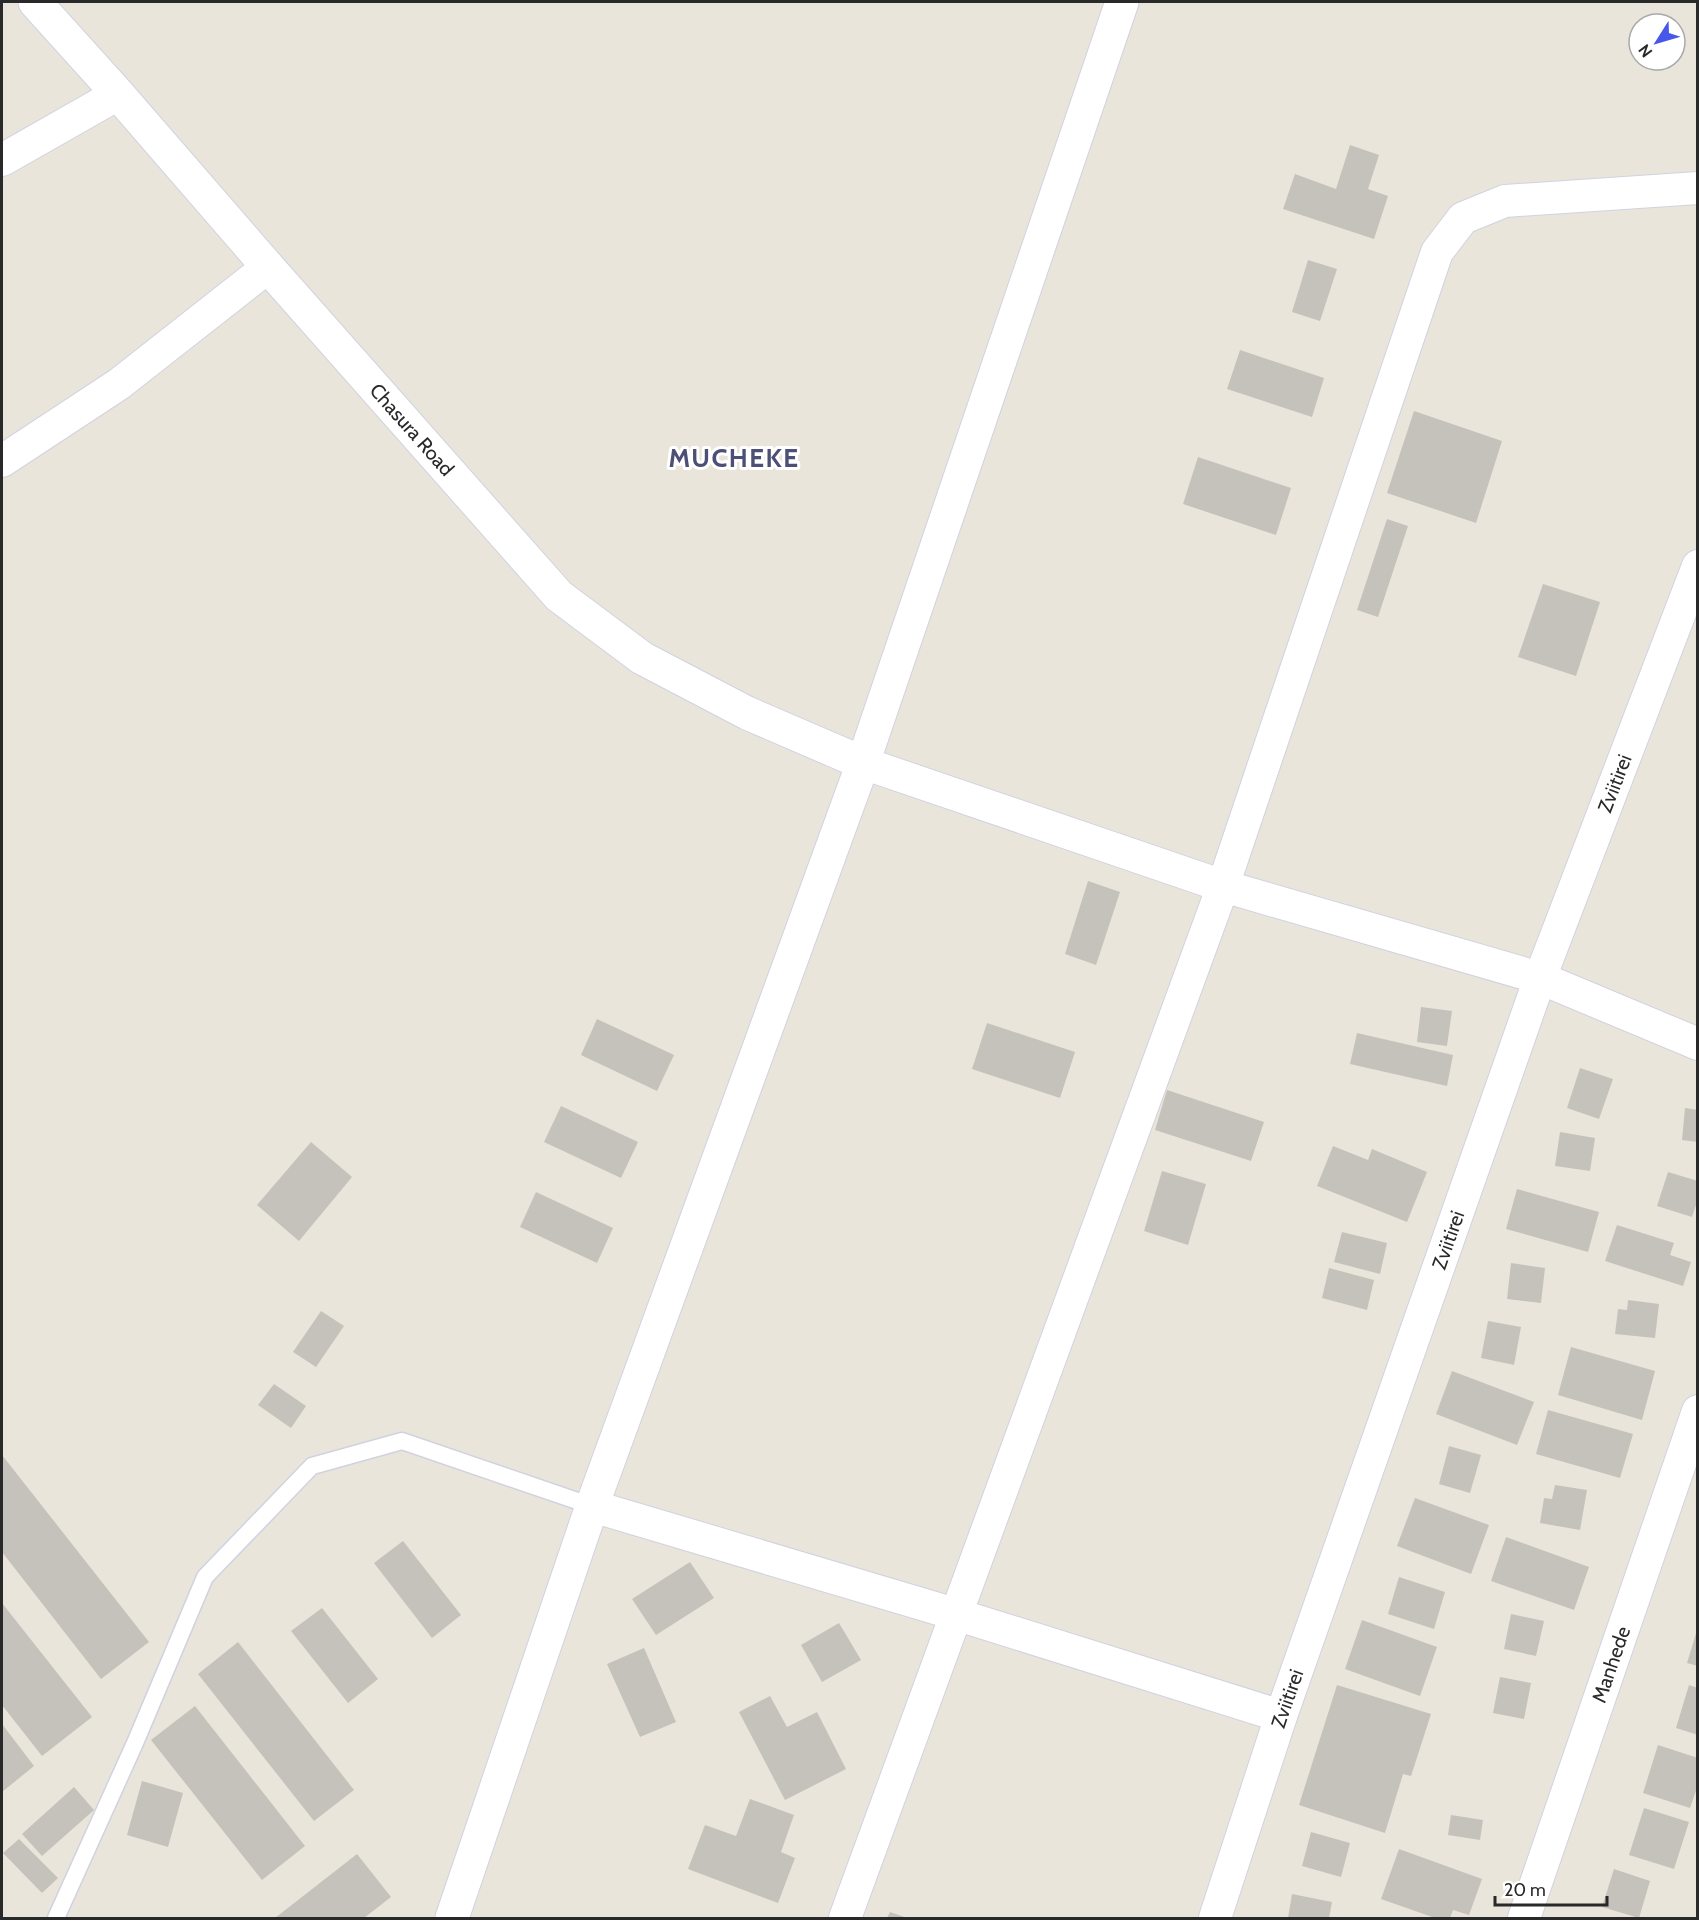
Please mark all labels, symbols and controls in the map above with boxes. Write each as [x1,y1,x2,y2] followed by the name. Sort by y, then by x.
[1627,12,1687,72] north arrow
[1634,40,1656,61] text: N
[365,379,459,481] street label: Chasura Road
[668,442,800,474] district label: MUCHEKE
[1593,751,1637,816] street label: Zviitirei
[1427,1207,1469,1273] street label: Zviitirei
[1587,1623,1635,1706] street label: Manhede
[1266,1666,1308,1731] street label: Zviitirei
[1495,1869,1608,1907] scale bar
[1504,1879,1546,1901] text: 20 m

